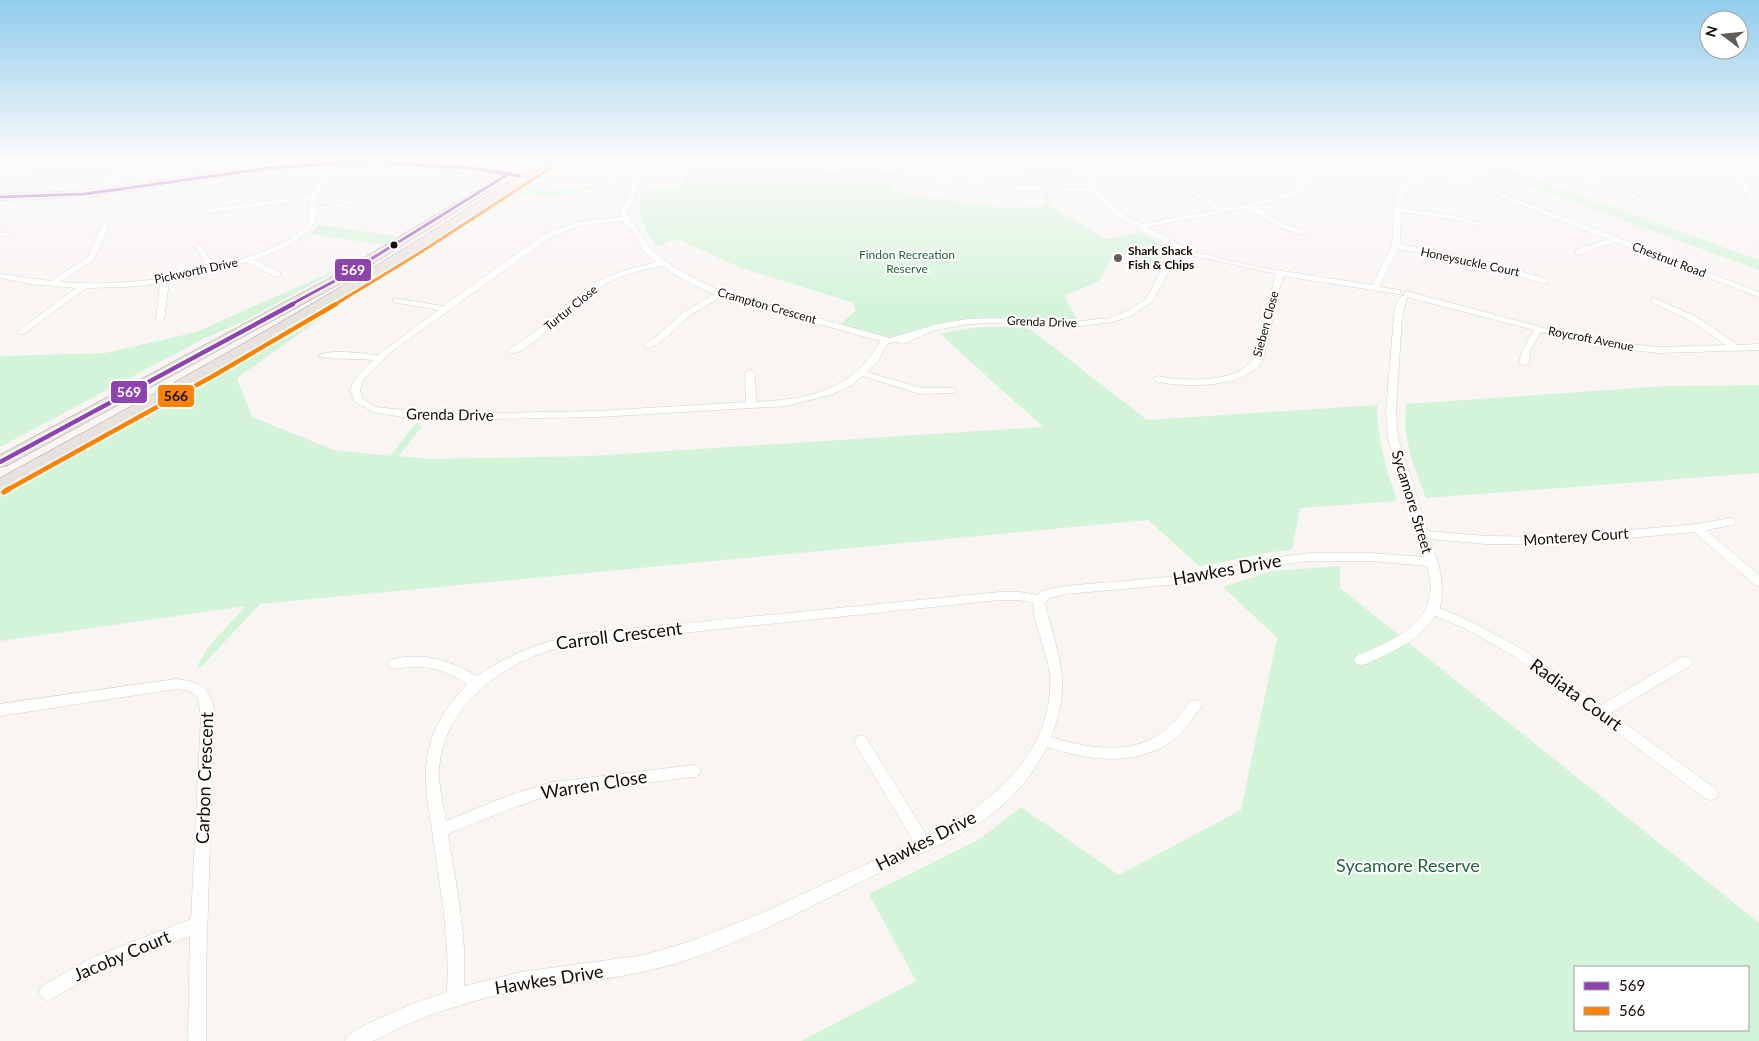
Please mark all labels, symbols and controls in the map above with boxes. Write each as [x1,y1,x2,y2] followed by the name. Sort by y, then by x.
[1699,10,1749,60] north arrow
[1701,24,1721,39] text: N
[1630,239,1708,281] street label: Chestnut Road
[389,240,399,250] unlabelled marker
[1128,243,1194,272] place label: Shark Shack Fish & Chips
[1419,244,1522,279] street label: Honeysuckle Court
[859,247,955,276] park label: Findon Recreation Reserve
[1112,252,1124,264] marker: Shark Shack Fish & Chips
[153,254,239,287] street label: Pickworth Drive
[334,258,372,282] line badge: 569
[341,261,365,278] text: 569
[541,282,600,334] street label: Turtur Close
[716,284,819,327] street label: Crampton Crescent
[1250,289,1282,359] street label: Sieben Close
[1007,313,1077,330] street label: Grenda Drive
[1547,323,1635,354] street label: Roycroft Avenue
[110,380,148,404] line badge: 569
[117,383,141,400] text: 569
[157,384,195,408] line badge: 566
[164,387,188,404] text: 566
[406,404,494,424] street label: Grenda Drive
[1389,448,1437,556] street label: Sycamore Street
[1523,523,1630,549] street label: Monterey Court
[1171,549,1283,589] street label: Hawkes Drive
[555,616,684,654] street label: Carroll Crescent
[1526,653,1627,735] street label: Radiata Court
[191,711,217,844] street label: Carbon Crescent
[539,765,649,803] street label: Warren Close
[872,805,980,875] street label: Hawkes Drive
[1336,854,1480,876] park label: Sycamore Reserve
[70,925,174,985] street label: Jacoby Court
[493,960,605,998] street label: Hawkes Drive
[1574,966,1749,1031] legend
[1619,976,1645,994] text: 569
[1619,1001,1645,1019] text: 566

